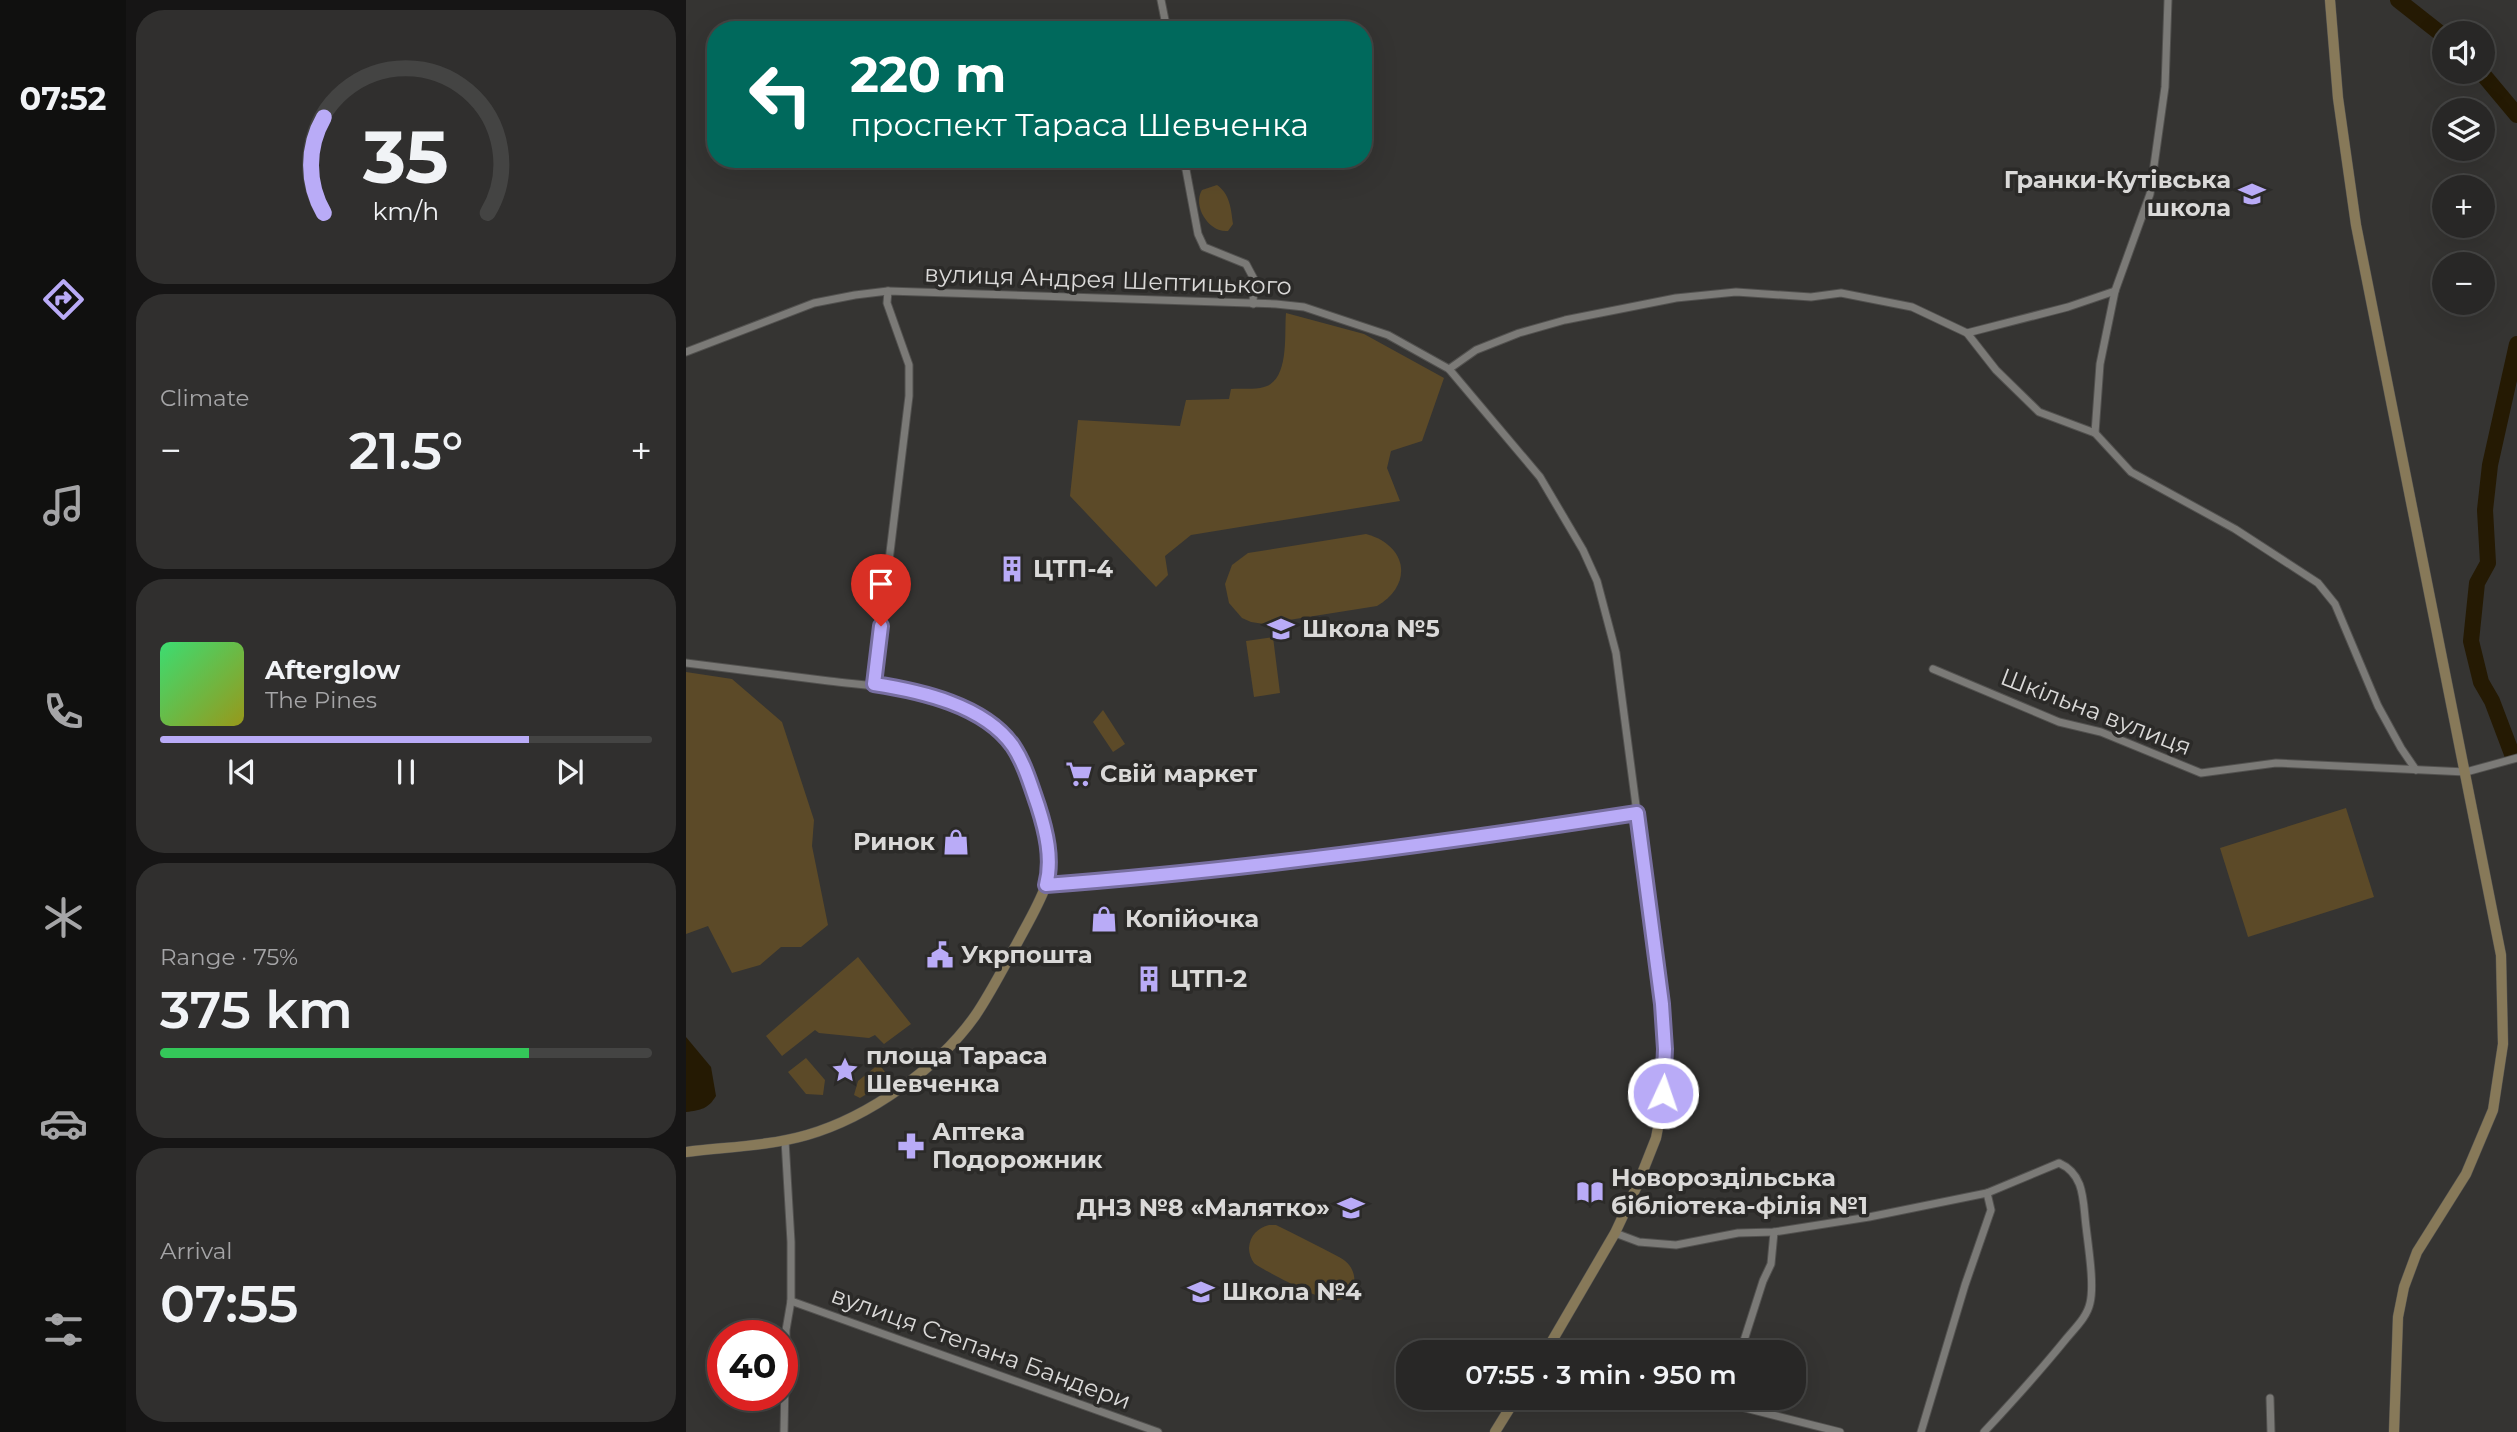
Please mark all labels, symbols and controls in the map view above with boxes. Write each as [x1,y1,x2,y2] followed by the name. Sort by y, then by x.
[2432,21,2495,315] map controls
[2432,21,2495,84] button: sound
[850,45,1006,104] text: 220 m
[735,49,826,140] icon: left
[20,79,106,118] text: 07:52
[2432,98,2495,161] button: layers
[850,105,1309,144] text: проспект Тараса Шевченка
[362,114,449,202] text: 35
[2004,165,2231,222] place label: Гранки-Кутівська школа
[2432,175,2495,238] button: +
[2237,179,2267,209] school or university icon: Гранки-Кутівська школа
[373,196,439,226] text: km/h
[2432,252,2495,315] button: −
[924,259,1292,300] street label: вулиця Андрея Шептицького
[39,275,88,324] icon: directions
[160,384,249,412] text: Climate
[349,419,463,482] text: 21.5°
[160,427,182,474] text: −
[630,427,652,474] text: +
[39,481,88,530] icon: music
[851,554,911,626] pin
[997,554,1027,584] building icon: ЦТП-4
[1033,554,1114,583] place label: ЦТП-4
[862,565,900,603] icon: arrive
[1266,614,1296,644] school or university icon: Школа №5
[1302,614,1440,643] place label: Школа №5
[265,654,400,686] text: Afterglow
[1997,662,2196,761] street label: Шкільна вулиця
[265,686,377,714] text: The Pines
[39,687,88,736] icon: phone
[223,753,261,791] icon: previous
[387,753,425,791] icon: pause
[551,753,589,791] icon: next
[1064,759,1094,789] supermarket icon: Свiй маркет
[1100,759,1257,788] place label: Свiй маркет
[853,827,936,856] place label: Ринок
[941,827,971,857] shop icon: Ринок
[39,893,88,942] icon: climate
[1089,904,1119,934] shop icon: Копійочка
[1125,904,1259,933] place label: Копійочка
[925,940,955,970] public building icon: Укрпошта
[961,940,1092,969] place label: Укрпошта
[160,943,298,971] text: Range · 75%
[1134,964,1164,994] building icon: ЦТП-2
[1170,964,1247,993] place label: ЦТП-2
[160,978,353,1041] text: 375 km
[866,1041,1048,1098] place label: площа Тараса Шевченка
[830,1055,860,1085] place icon: площа Тараса Шевченка
[1626,1056,1700,1130] position arrow
[39,1099,88,1148] icon: car
[932,1117,1103,1174] place label: Аптека Подорожник
[896,1131,926,1161] pharmacy icon: Аптека Подорожник
[1611,1163,1868,1220] place label: Новороздільська бібліотека-філія №1
[1575,1177,1605,1207] library icon: Новороздільська бібліотека-філія №1
[1077,1193,1330,1222] place label: ДНЗ №8 «Малятко»
[1336,1193,1366,1223] school or university icon: ДНЗ №8 «Малятко»
[160,1237,233,1265] text: Arrival
[160,1272,298,1335] text: 07:55
[1186,1277,1216,1307] school or university icon: Школа №4
[1222,1277,1362,1306] place label: Школа №4
[828,1280,1135,1415] street label: вулиця Степана Бандери
[39,1305,88,1354] icon: filters
[707,1320,798,1411] speed limit sign: 40
[1465,1359,1737,1391] text: 07:55 · 3 min · 950 m

